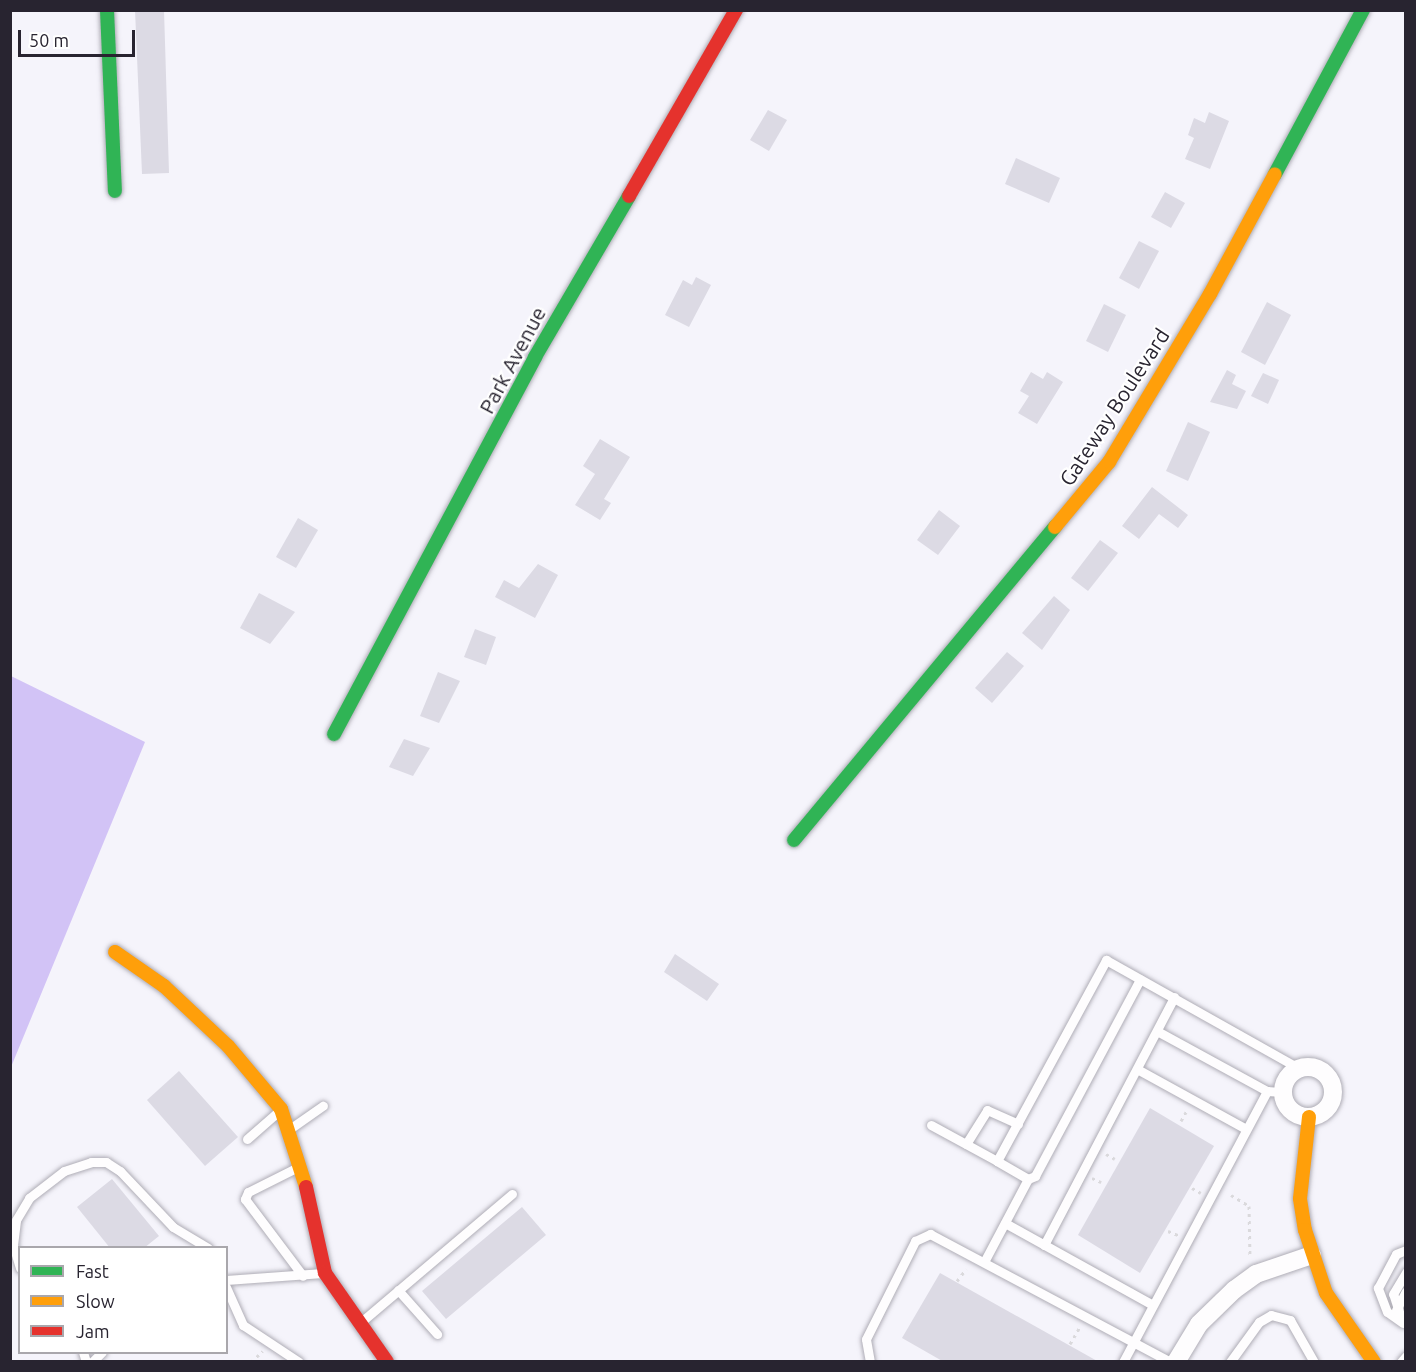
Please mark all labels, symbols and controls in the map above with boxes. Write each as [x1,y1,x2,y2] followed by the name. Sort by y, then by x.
[21,18,138,56] scale bar
[29,30,69,50] text: 50 m
[473,302,551,418] street label: Park Avenue
[1054,324,1174,490] street label: Gateway Boulevard
[18,1246,228,1354] legend
[76,1261,109,1281] text: Fast
[76,1291,115,1311] text: Slow
[76,1321,110,1341] text: Jam

